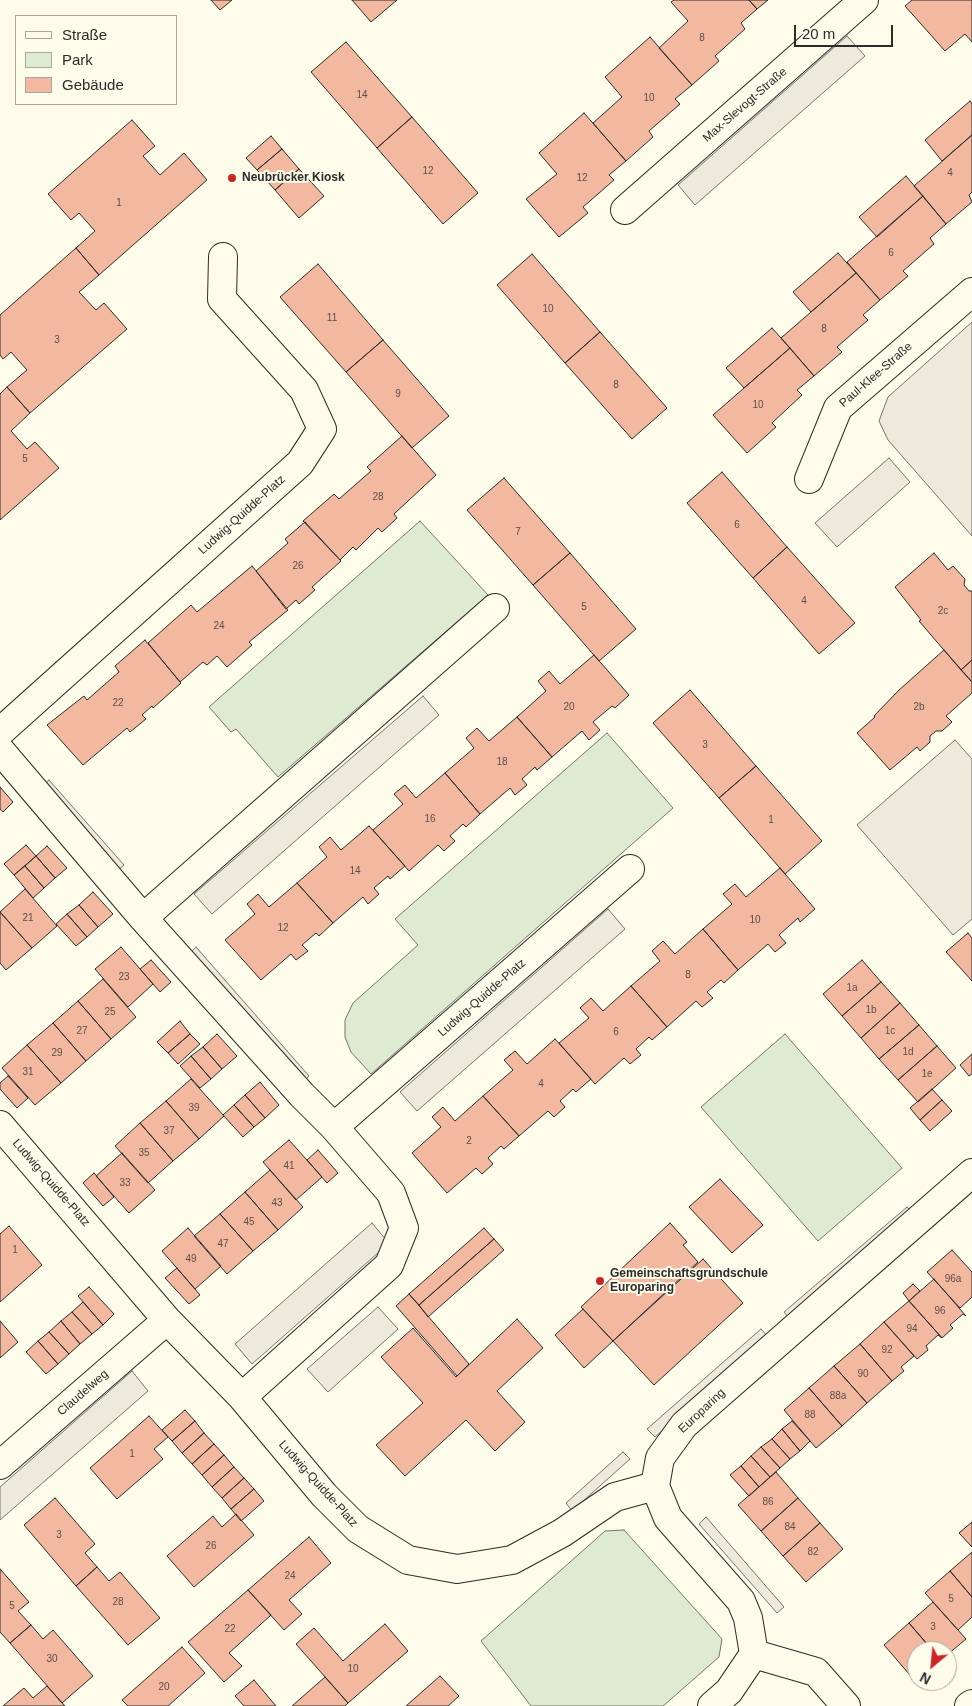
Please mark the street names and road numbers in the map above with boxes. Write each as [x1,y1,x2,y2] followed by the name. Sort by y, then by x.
[700,65,790,145] street label: Max-Slevogt-Straße
[837,339,915,411] street label: Paul-Klee-Straße
[196,472,288,558] street label: Ludwig-Quidde-Platz
[435,956,529,1040] street label: Ludwig-Quidde-Platz
[9,1136,93,1230] street label: Ludwig-Quidde-Platz
[55,1367,111,1419] street label: Claudelweg
[676,1386,728,1436] street label: Europaring
[275,1438,361,1530] street label: Ludwig-Quidde-Platz

